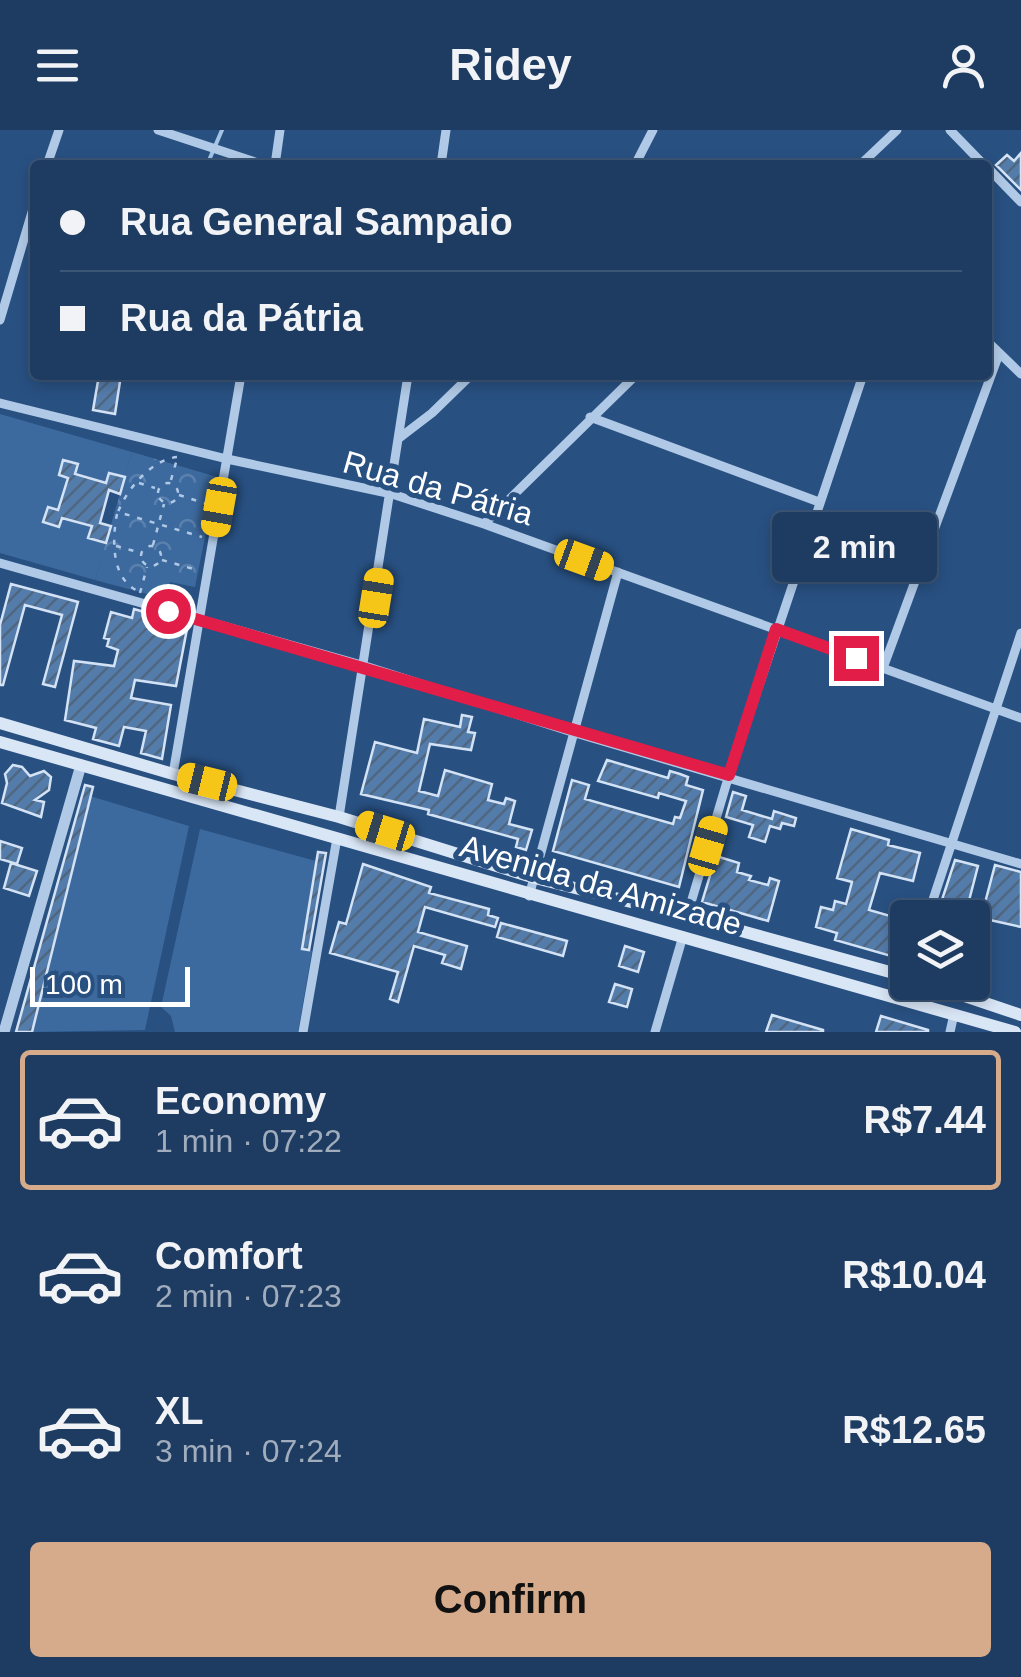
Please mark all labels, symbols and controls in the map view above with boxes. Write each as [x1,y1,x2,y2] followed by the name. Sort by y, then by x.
[30,38,85,93] icon: menu
[936,38,991,93] icon: person
[449,39,572,90] text: Ridey
[120,201,513,243] text: Rua General Sampaio
[120,297,363,339] text: Rua da Pátria
[339,444,537,532] street label: Rua da Pátria
[199,475,239,539] car
[774,513,938,583] callout: 2 min
[813,529,896,565] text: 2 min
[551,536,617,584] car
[356,566,396,630] car
[146,589,191,634] route start
[834,636,879,681] route end
[174,760,240,804] car
[352,808,418,854] car
[685,813,731,879] car
[456,828,746,942] street label: Avenida da Amizade
[890,900,990,1000] map controls
[890,900,990,1000] button: layers
[30,962,190,1006] scale bar
[45,969,123,1000] text: 100 m
[35,1075,125,1165] icon: car
[155,1080,326,1122] text: Economy
[863,1099,986,1141] text: R$7.44
[155,1123,342,1159] text: 1 min · 07:22
[35,1230,125,1320] icon: car
[155,1235,303,1277] text: Comfort
[842,1254,986,1296] text: R$10.04
[155,1278,342,1314] text: 2 min · 07:23
[35,1385,125,1475] icon: car
[155,1390,204,1432] text: XL
[842,1409,986,1451] text: R$12.65
[155,1433,342,1469] text: 3 min · 07:24
[30,1542,991,1657] button: Confirm

